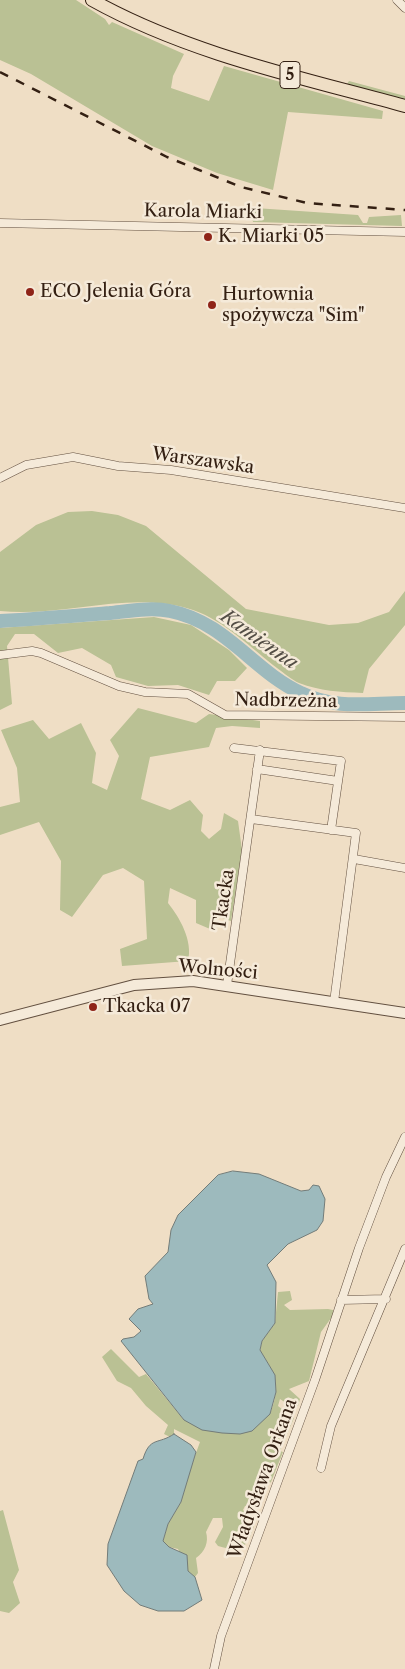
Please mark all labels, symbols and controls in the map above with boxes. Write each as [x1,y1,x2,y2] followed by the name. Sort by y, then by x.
[280,62,300,88] road number: 5
[144,200,262,224] street label: Karola Miarki
[218,226,324,248] place label: K. Miarki 05
[202,231,214,243] marker: K. Miarki 05
[40,281,191,303] place label: ECO Jelenia Góra
[222,284,365,326] place label: Hurtownia spożywcza "Sim"
[24,286,36,298] marker: ECO Jelenia Góra
[206,299,218,311] marker: Hurtownia spożywcza "Sim"
[150,443,256,479] street label: Warszawska
[216,605,302,675] water label: Kamienna
[234,689,338,713] street label: Nadbrzeżna
[209,868,239,932] street label: Tkacka
[177,956,259,984] street label: Wolności
[103,996,190,1018] place label: Tkacka 07
[87,1001,99,1013] marker: Tkacka 07
[224,1396,302,1562] street label: Władysława Orkana

